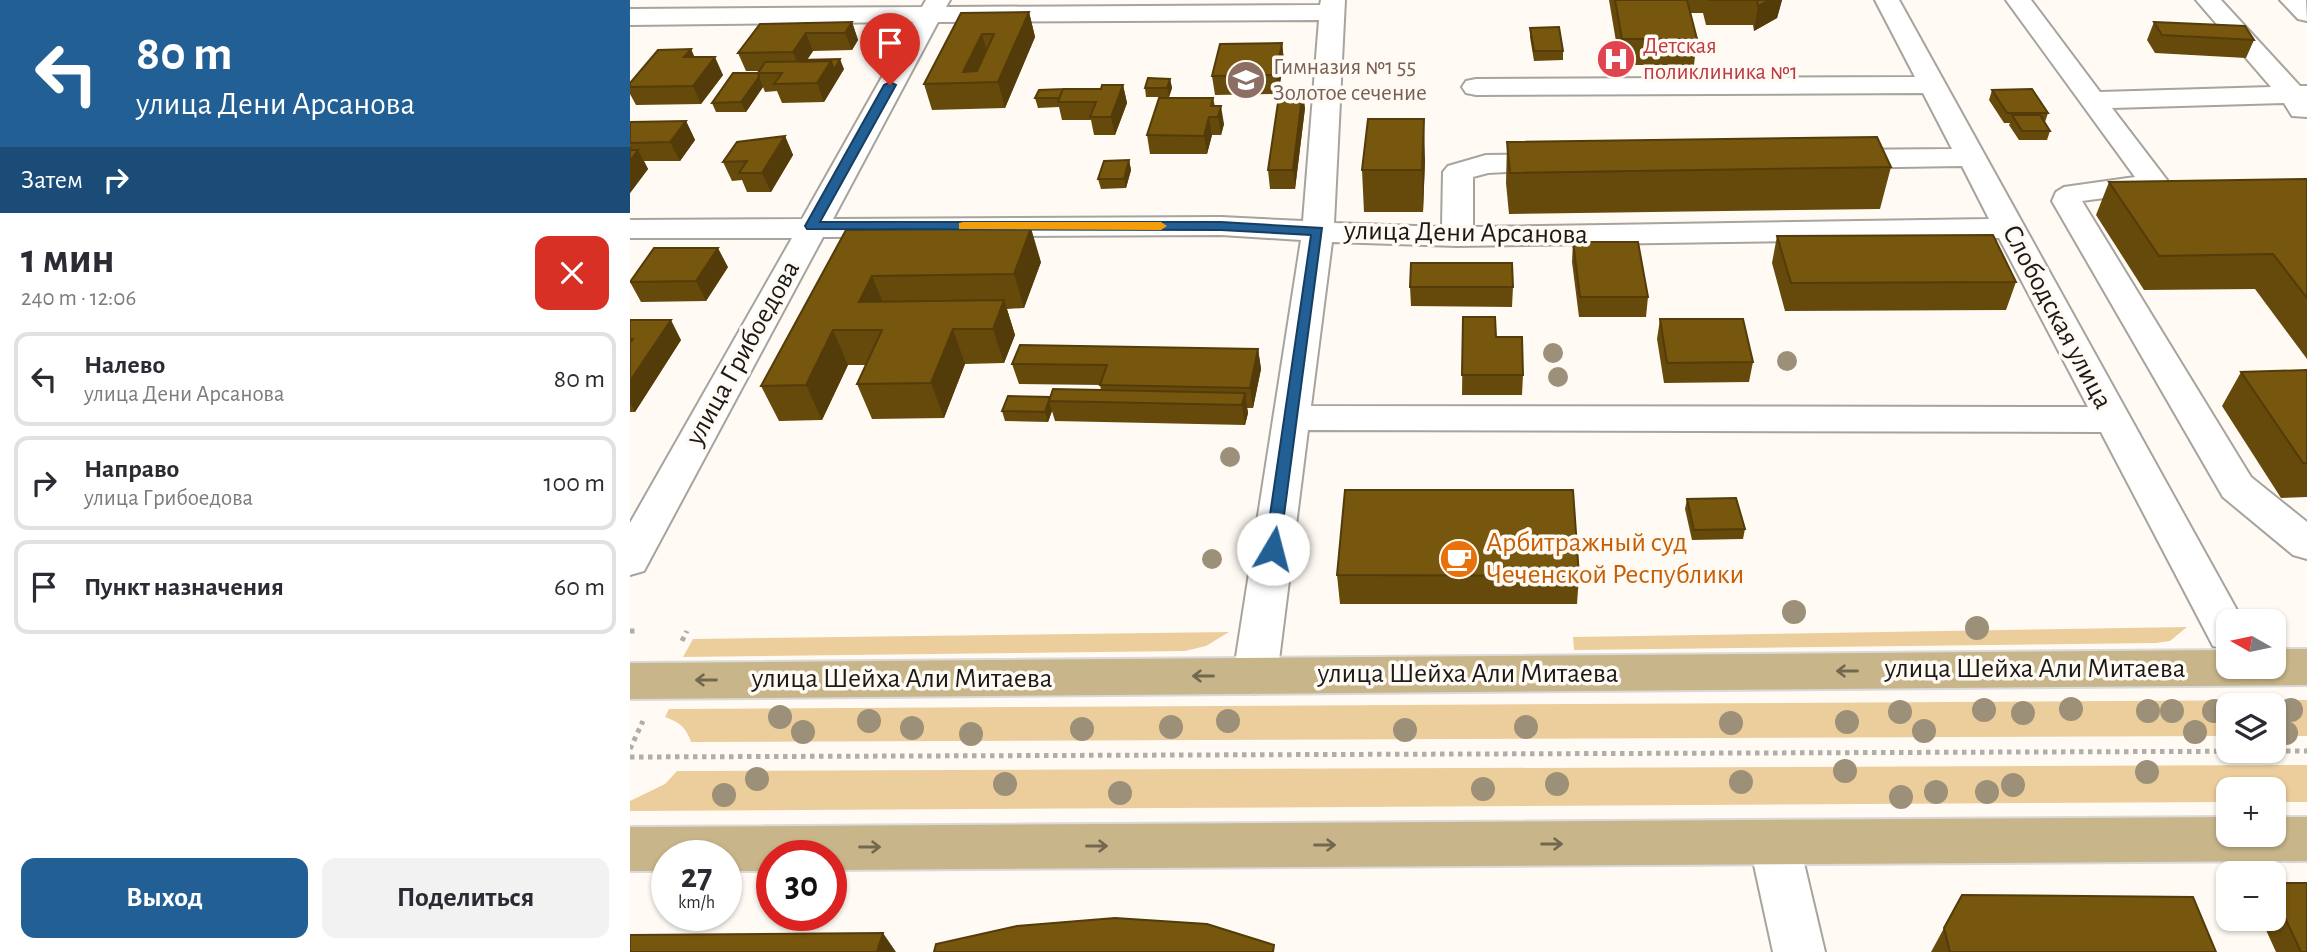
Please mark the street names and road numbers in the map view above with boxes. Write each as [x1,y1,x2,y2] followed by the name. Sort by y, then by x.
[1343,217,1588,249] street label: улица Дени Арсанова
[1997,220,2117,414] street label: Слободская улица
[680,256,805,451] street label: улица Грибоедова
[1883,655,2186,683] street label: улица Шейха Али Митаева
[1316,660,1619,688] street label: улица Шейха Али Митаева
[750,665,1053,693] street label: улица Шейха Али Митаева

